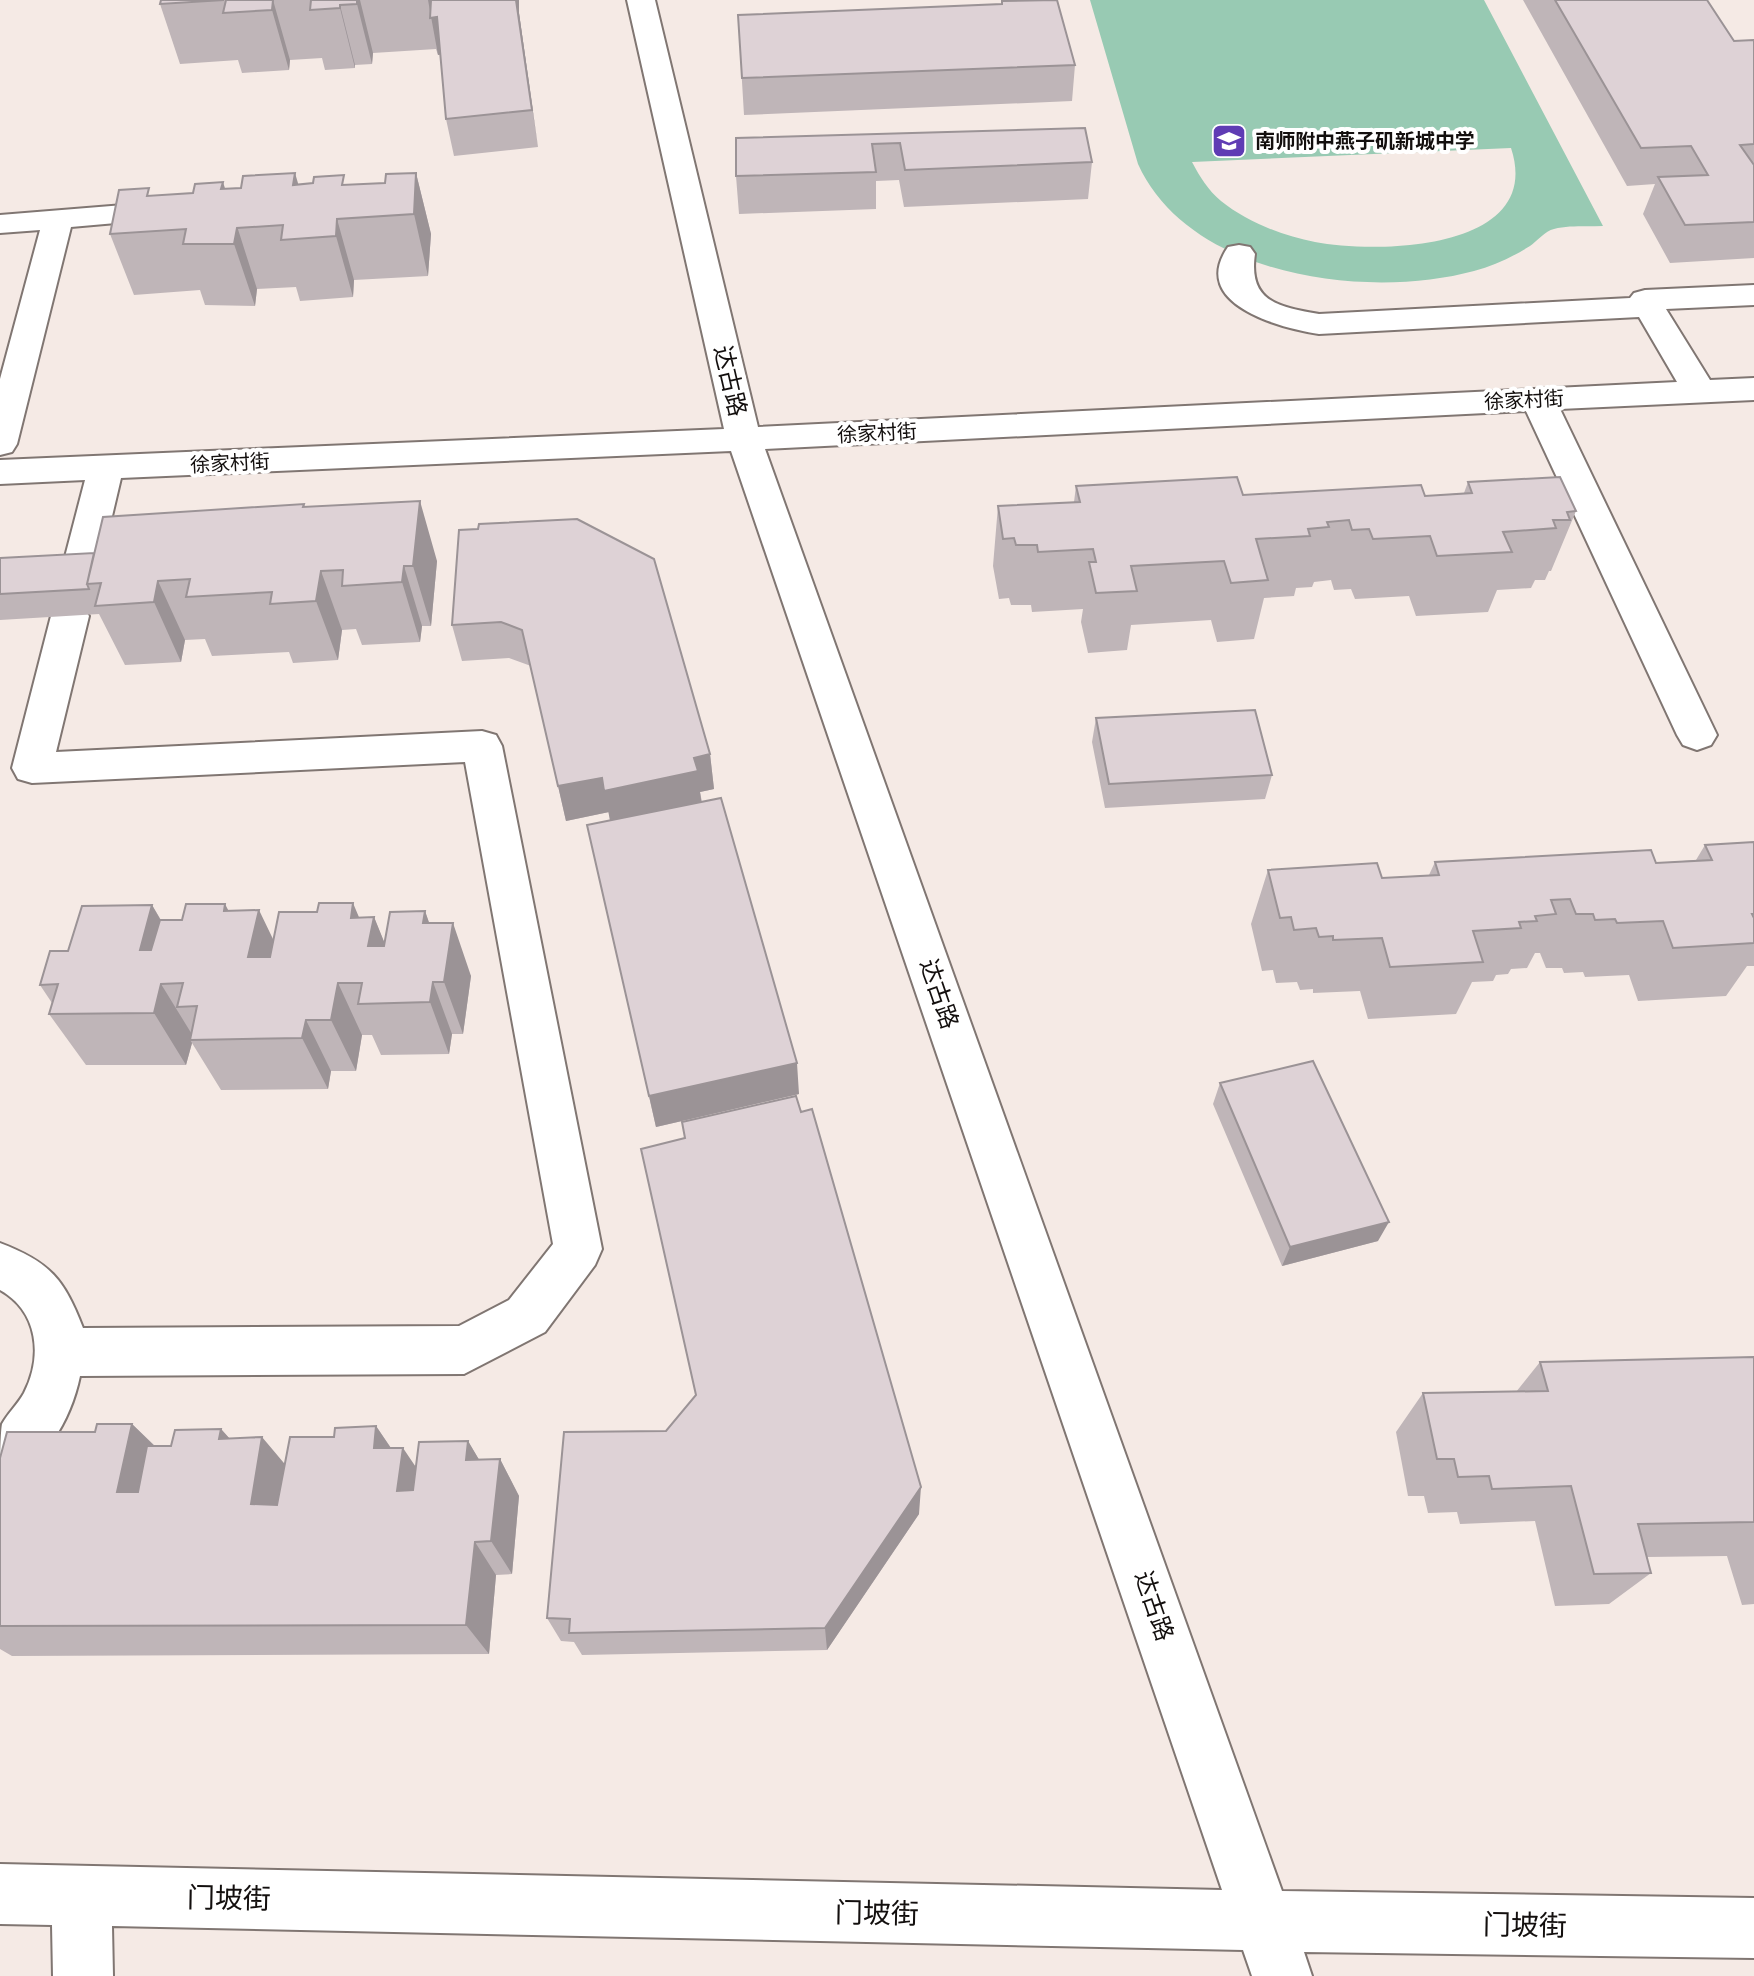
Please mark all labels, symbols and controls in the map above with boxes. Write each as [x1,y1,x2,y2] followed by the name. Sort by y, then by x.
[1210,122,1248,160] school or university icon: 南师附中燕子矶新城中学
[1255,128,1475,153] place label: 南师附中燕子矶新城中学
[707,342,754,419] street label: 达古路
[1483,385,1565,414] street label: 徐家村街
[836,418,918,447] street label: 徐家村街
[189,448,271,477] street label: 徐家村街
[913,955,966,1033] street label: 达古路
[1128,1567,1181,1645] street label: 达古路
[187,1879,271,1917] street label: 门坡街
[835,1894,919,1932] street label: 门坡街
[1483,1906,1567,1944] street label: 门坡街

